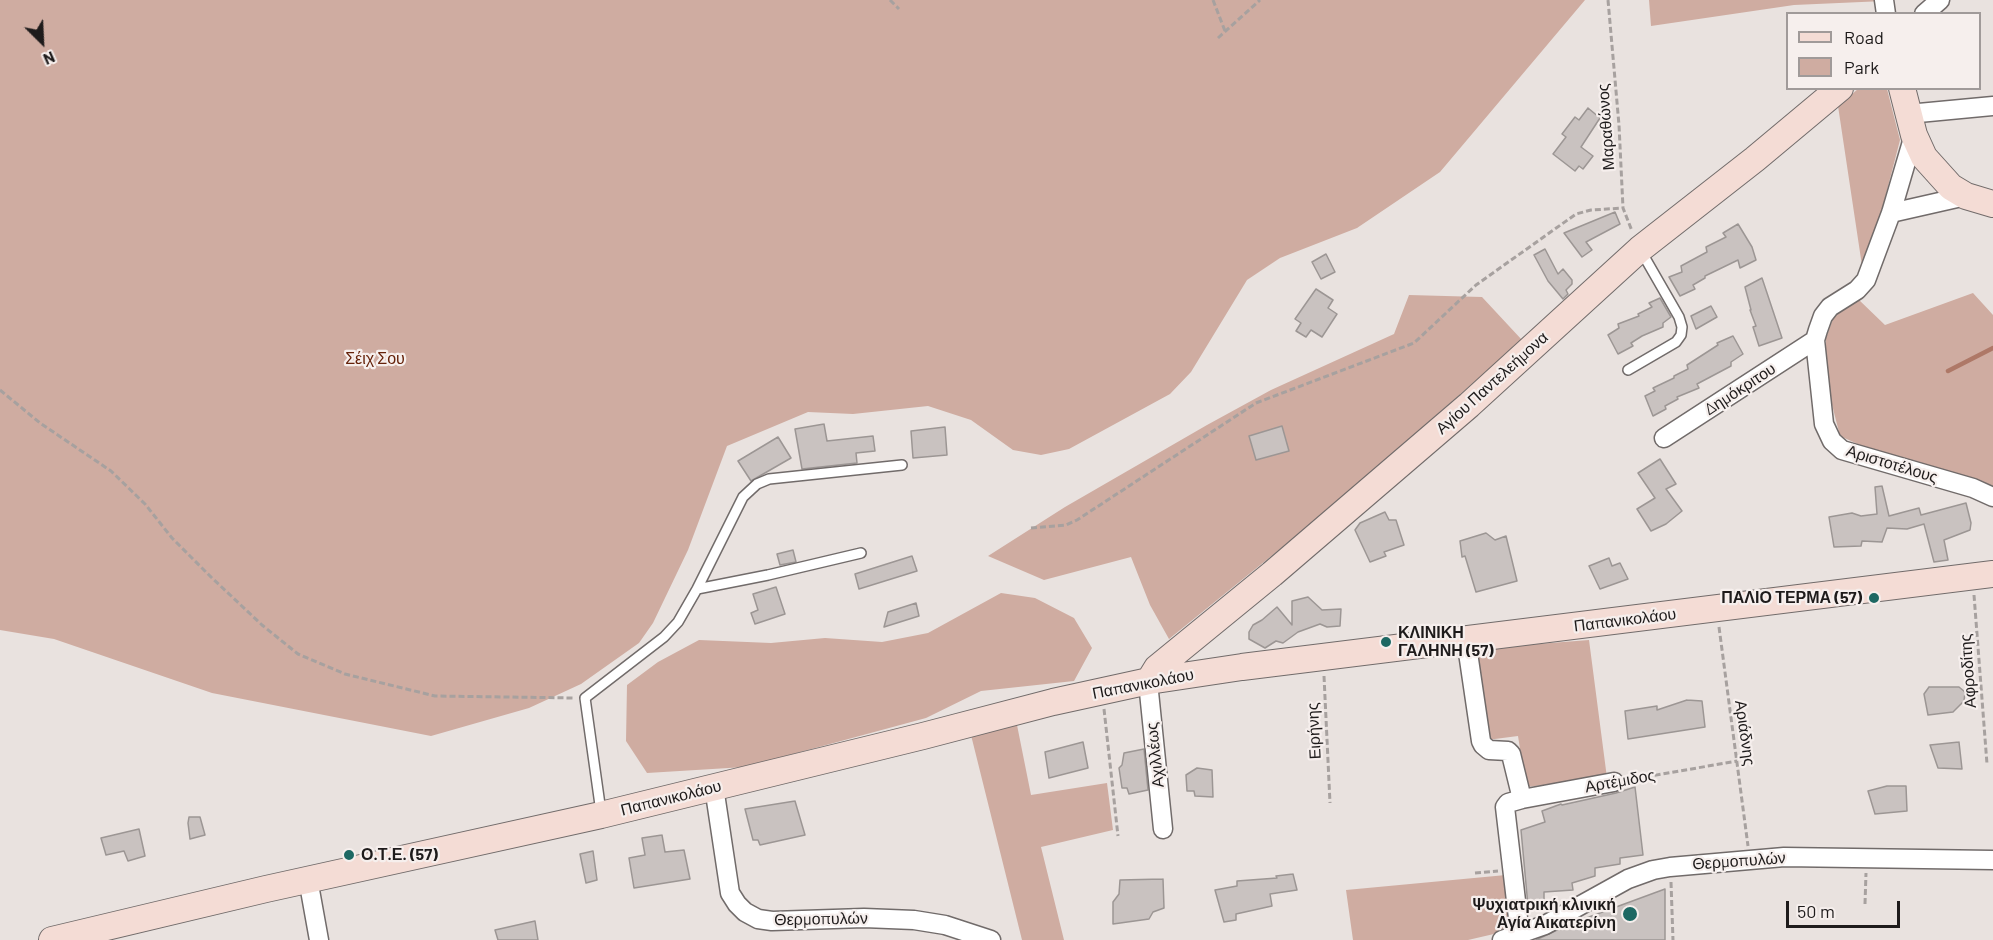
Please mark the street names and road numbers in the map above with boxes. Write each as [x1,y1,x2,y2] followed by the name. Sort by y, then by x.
[1593,83,1619,171] street label: Μαραθώνος
[1432,328,1552,438] street label: Αγίου Παντελεήμονα
[1701,359,1779,419] street label: Δημόκριτου
[1844,441,1940,487] street label: Αριστοτέλους
[1573,604,1677,636] street label: Παπανικολάου
[1956,633,1980,709] street label: Αφροδίτης
[1091,665,1195,703] street label: Παπανικολάου
[1731,699,1759,767] street label: Αριάδνης
[1303,702,1325,760] street label: Ειρήνης
[1142,721,1168,789] street label: Αχιλλέως
[1583,765,1657,797] street label: Αρτέμιδος
[619,776,723,820] street label: Παπανικολάου
[1692,848,1786,874] street label: Θερμοπυλών
[774,909,868,929] street label: Θερμοπυλών

